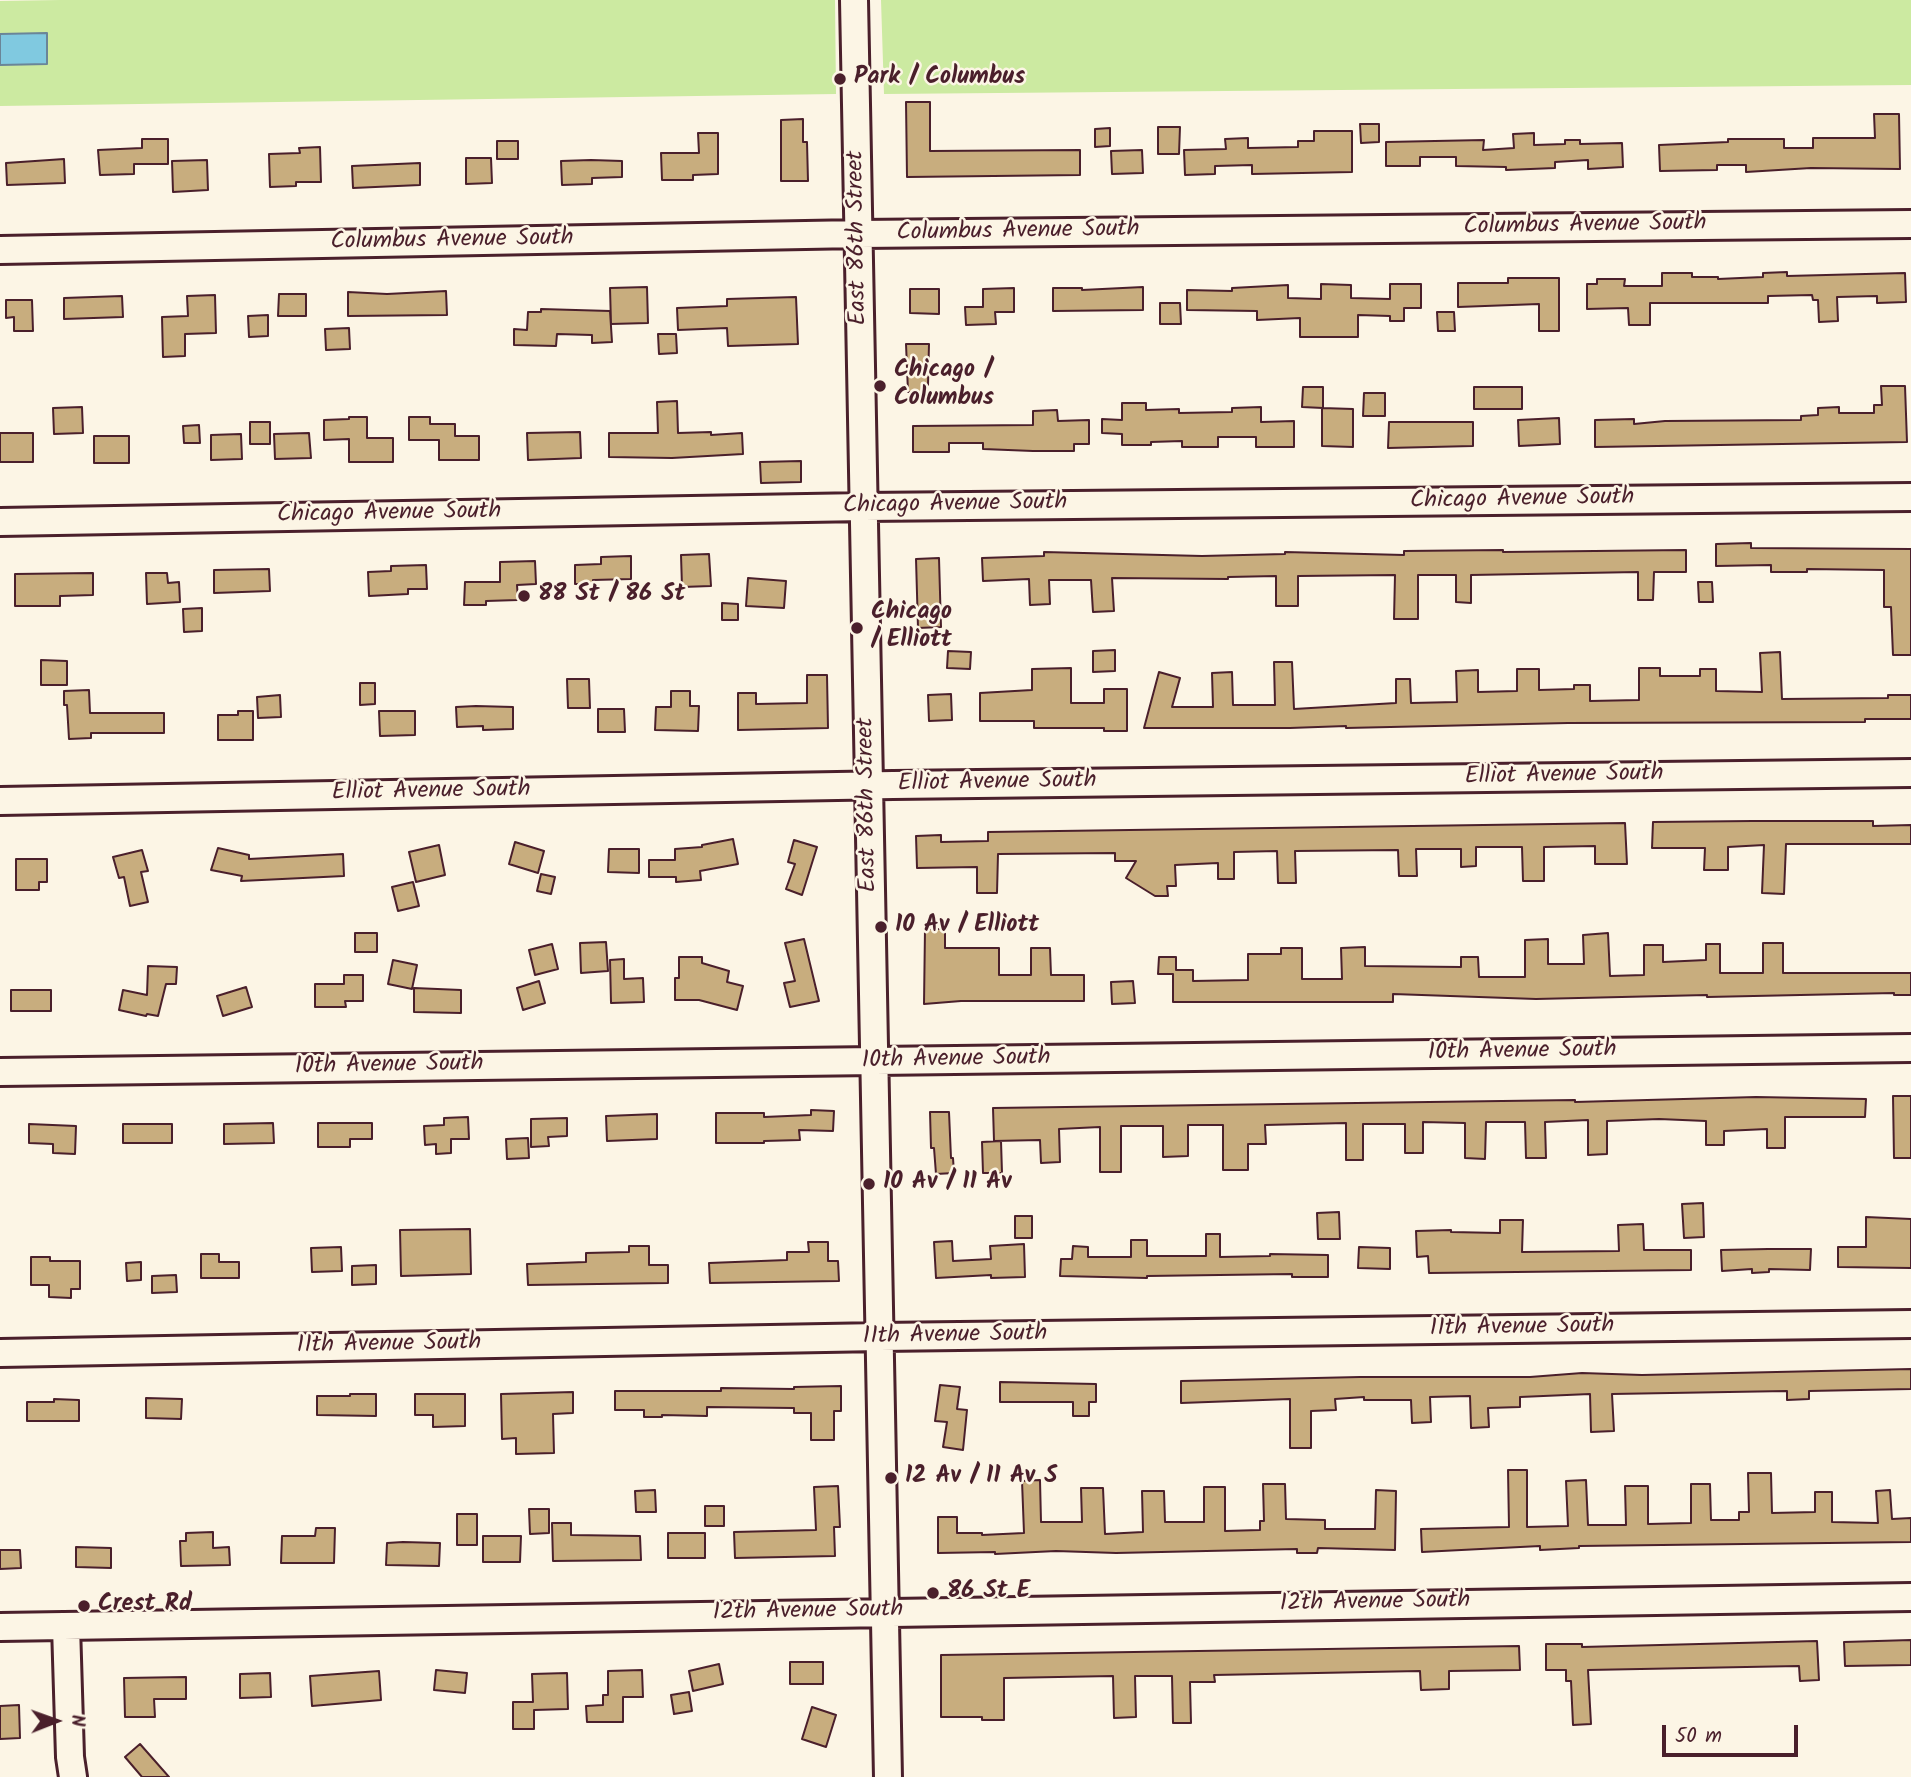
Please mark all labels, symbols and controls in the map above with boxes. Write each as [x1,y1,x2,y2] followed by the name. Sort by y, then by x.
[854,65,1025,93] place label: Park / Columbus
[832,71,848,87] marker: Park / Columbus
[843,150,875,326] street label: East 86th Street
[1463,210,1707,244] street label: Columbus Avenue South
[896,216,1140,250] street label: Columbus Avenue South
[330,225,574,259] street label: Columbus Avenue South
[894,358,994,414] place label: Chicago / Columbus
[872,378,888,394] marker: Chicago / Columbus
[1410,485,1634,517] street label: Chicago Avenue South
[843,490,1067,522] street label: Chicago Avenue South
[277,499,501,531] street label: Chicago Avenue South
[538,582,685,610] place label: 88 St / 86 St
[516,588,532,604] marker: 88 St / 86 St
[871,600,952,656] place label: Chicago / Elliott
[849,620,865,636] marker: Chicago / Elliott
[853,717,885,893] street label: East 86th Street
[1464,761,1664,793] street label: Elliot Avenue South
[897,768,1097,800] street label: Elliot Avenue South
[331,777,531,809] street label: Elliot Avenue South
[895,913,1039,941] place label: 10 Av / Elliott
[873,919,889,935] marker: 10 Av / Elliott
[1427,1037,1617,1069] street label: 10th Avenue South
[861,1045,1051,1077] street label: 10th Avenue South
[294,1051,484,1083] street label: 10th Avenue South
[883,1170,1011,1198] place label: 10 Av / 11 Av
[861,1176,877,1192] marker: 10 Av / 11 Av
[1430,1313,1614,1345] street label: 11th Avenue South
[863,1321,1047,1353] street label: 11th Avenue South
[297,1330,481,1362] street label: 11th Avenue South
[905,1464,1057,1492] place label: 12 Av / 11 Av S
[883,1470,899,1486] marker: 12 Av / 11 Av S
[947,1579,1030,1607] place label: 86 St E
[925,1585,941,1601] marker: 86 St E
[1279,1588,1471,1620] street label: 12th Avenue South
[98,1592,192,1620] place label: Crest Rd
[712,1597,904,1629] street label: 12th Avenue South
[76,1598,92,1614] marker: Crest Rd
[21,1686,91,1756] north arrow
[1666,1710,1802,1754] scale bar
[62,1714,92,1727] text: N
[1675,1720,1722,1753] text: 50 m

